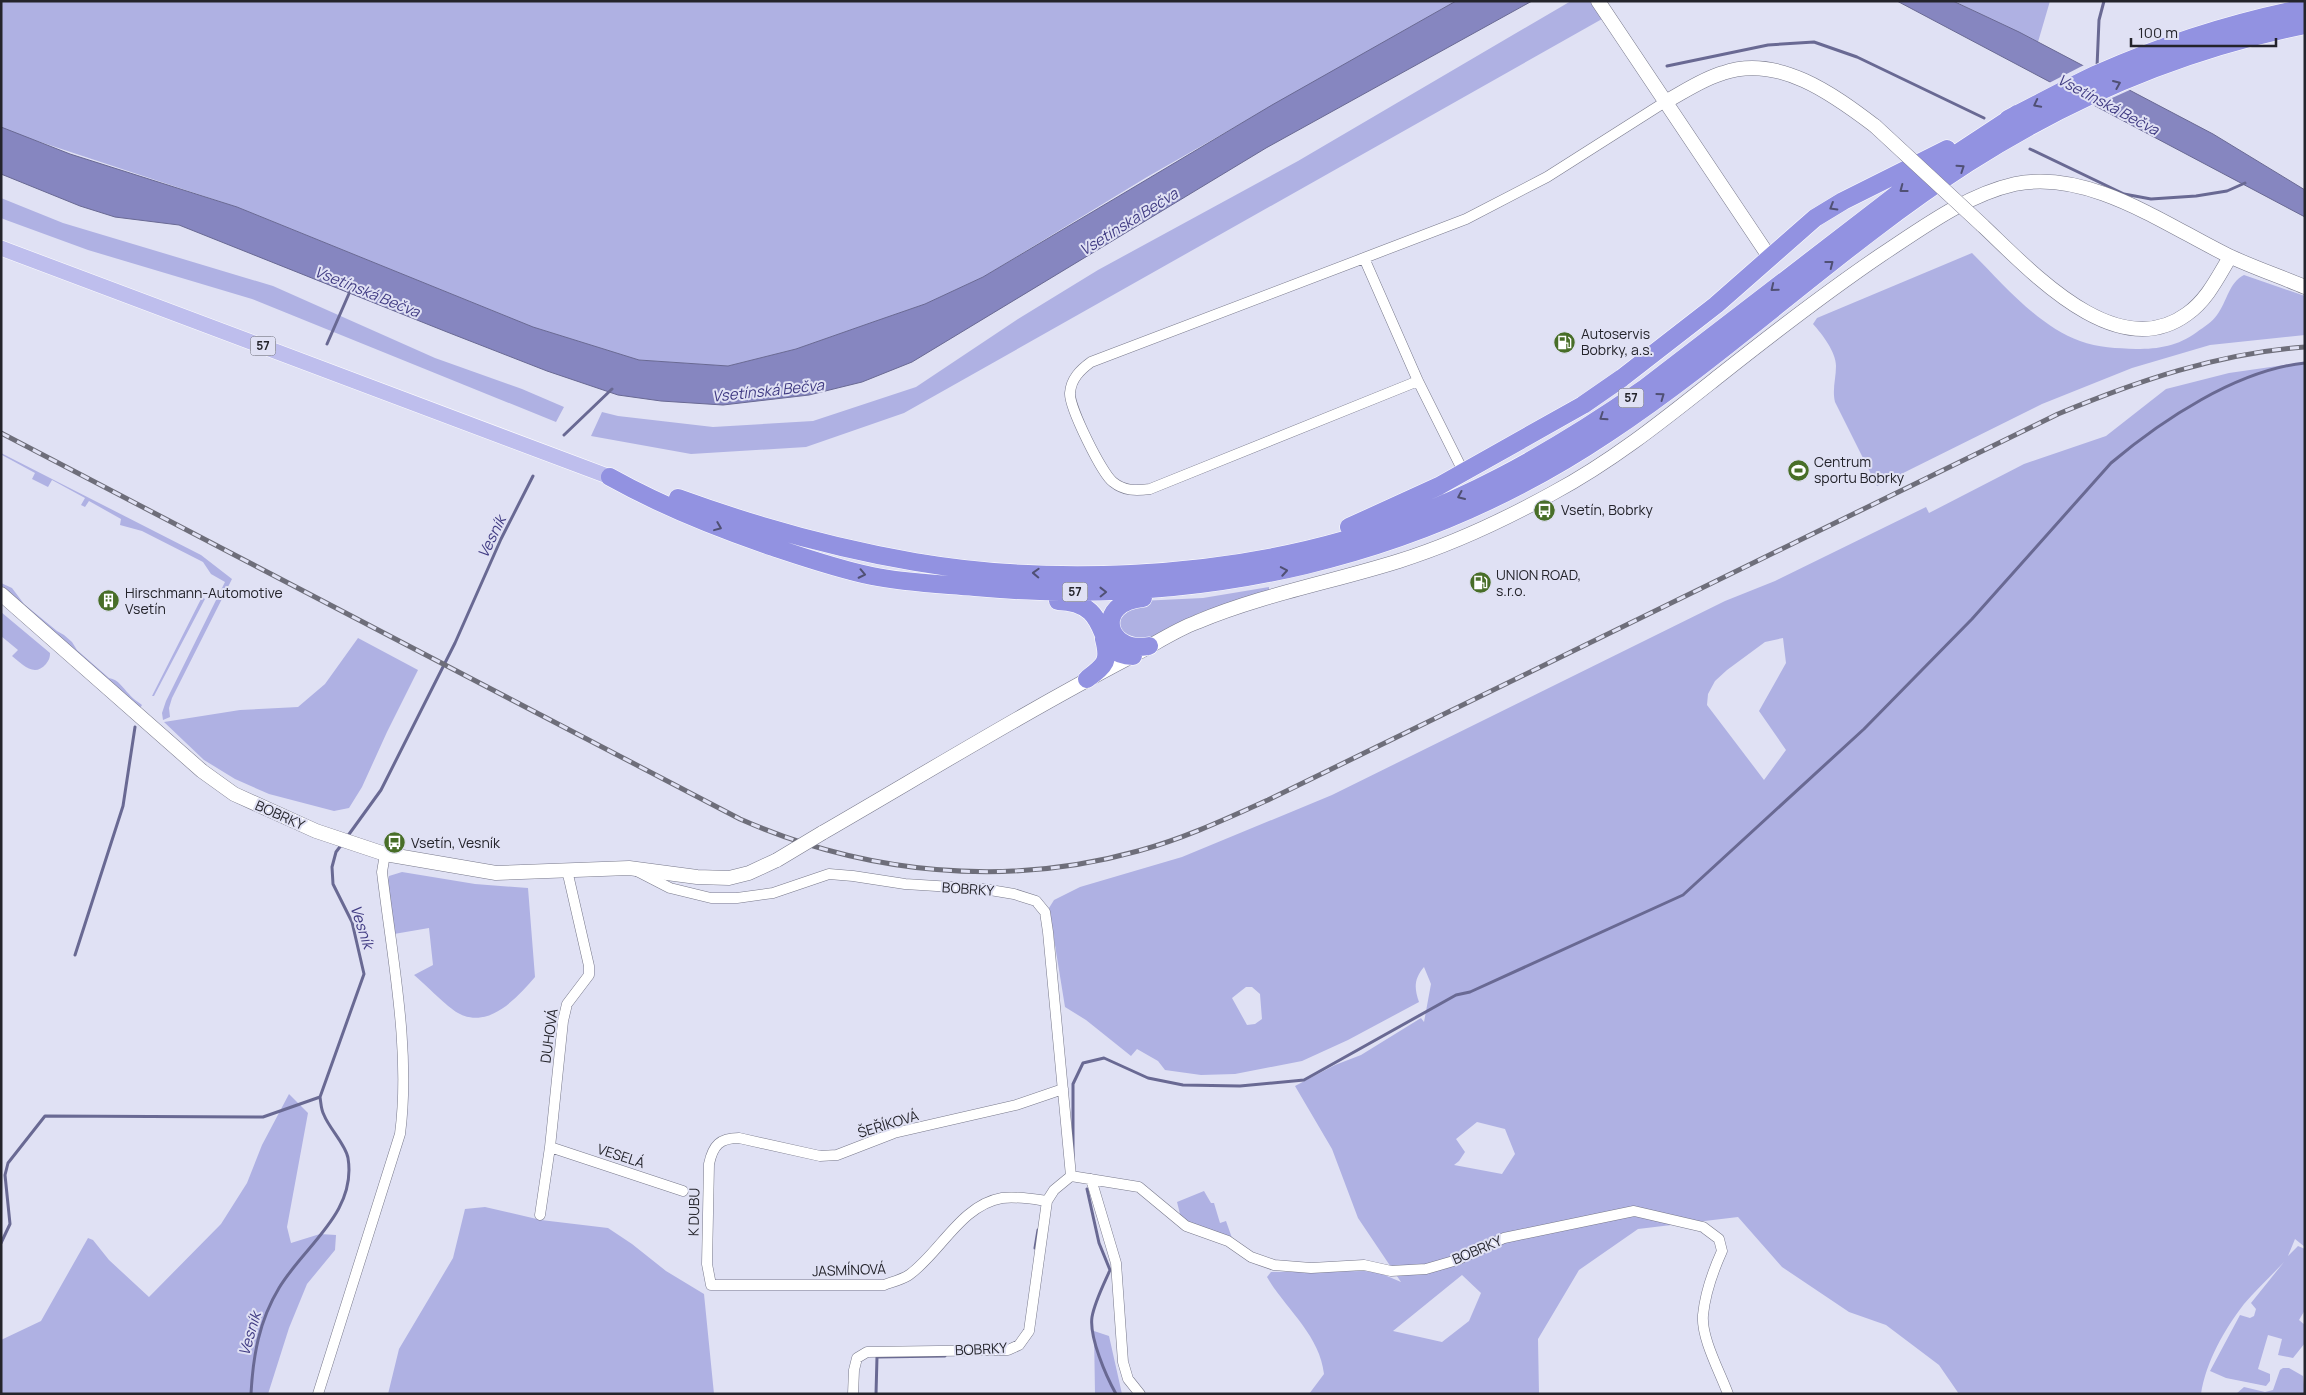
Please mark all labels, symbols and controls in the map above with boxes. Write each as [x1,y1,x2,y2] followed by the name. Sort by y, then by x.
[2131,15,2276,47] scale bar
[2138,22,2178,43] text: 100 m
[2054,69,2163,140] water label: Vsetínská Bečva
[2112,80,2121,91] one-way arrow
[2033,98,2042,108] one-way arrow
[1956,165,1965,174] one-way arrow
[1076,183,1182,260] water label: Vsetínská Bečva
[1899,183,1909,192] one-way arrow
[1830,201,1839,211] one-way arrow
[311,261,424,323] water label: Vsetínská Bečva
[1824,261,1834,270] one-way arrow
[1771,282,1780,291] one-way arrow
[1581,324,1653,359] place label: Autoservis Bobrky, a.s.
[1553,330,1577,354] fuel station icon: Autoservis Bobrky, a.s.
[250,336,276,356] road number: 57
[711,374,825,407] water label: Vsetínská Bečva
[1618,388,1644,408] road number: 57
[1655,393,1665,402] one-way arrow
[1599,411,1608,420] one-way arrow
[1814,452,1905,487] place label: Centrum sportu Bobrky
[1786,458,1810,482] sports icon: Centrum sportu Bobrky
[1457,490,1466,500] one-way arrow
[1533,498,1557,522] bus stop icon: Vsetín, Bobrky
[1561,500,1653,519] place label: Vsetín, Bobrky
[472,510,512,561] water label: Vesník
[713,521,721,531] one-way arrow
[1496,565,1581,600] place label: UNION ROAD, s.r.o.
[1280,567,1289,577] one-way arrow
[857,568,866,579] one-way arrow
[1032,568,1040,578] one-way arrow
[1468,571,1492,595] fuel station icon: UNION ROAD, s.r.o.
[1062,582,1088,602] road number: 57
[125,583,283,618] place label: Hirschmann-Automotive Vsetín
[1099,587,1107,597] one-way arrow
[97,589,121,613] building icon: Hirschmann-Automotive Vsetín
[252,795,308,834] street label: BOBRKY
[383,831,407,855] bus stop icon: Vsetín, Vesník
[411,833,501,852] place label: Vsetín, Vesník
[941,877,995,900] street label: BOBRKY
[346,902,380,954] water label: Vesník
[535,1007,562,1064] street label: DUHOVÁ
[855,1105,921,1142] street label: ŠEŘÍKOVÁ
[595,1139,647,1172] street label: VESELÁ
[684,1188,703,1236] street label: K DUBU
[1449,1231,1505,1268] street label: BOBRKY
[812,1259,886,1280] street label: JASMÍNOVÁ
[233,1307,266,1358] water label: Vesník
[954,1338,1008,1359] street label: BOBRKY

